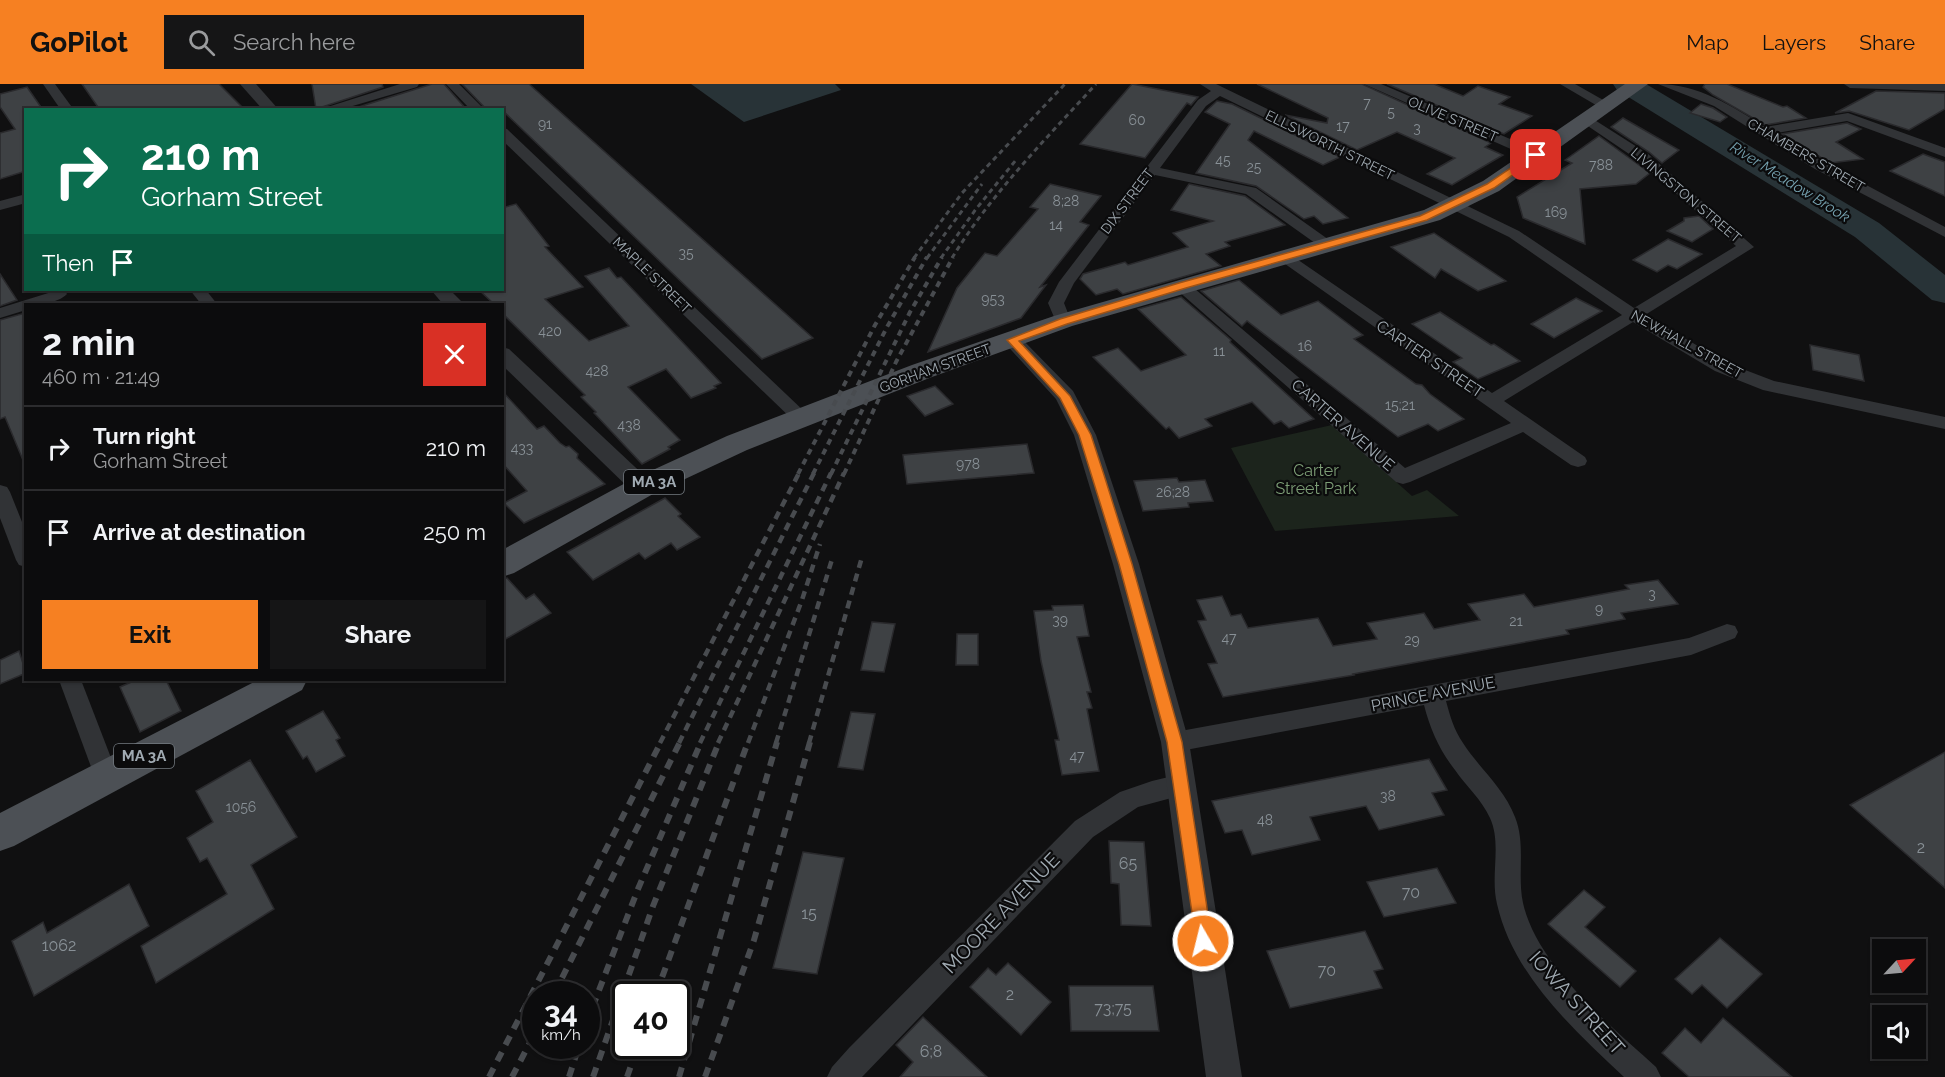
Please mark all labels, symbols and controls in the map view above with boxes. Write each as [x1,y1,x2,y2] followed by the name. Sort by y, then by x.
[164,15,584,69] search box
[30,26,128,59] text: GoPilot
[185,26,218,59] icon: search
[233,29,355,55] text: Search here
[1686,30,1729,55] text: Map
[1762,30,1826,55] text: Layers
[1859,30,1915,55] text: Share
[1406,93,1500,145] street label: OLIVE STREET
[1363,95,1371,111] house number: 7
[1387,104,1395,120] house number: 5
[1263,107,1397,183] street label: ELLSWORTH STREET
[1128,112,1146,128] house number: 60
[1745,115,1868,195] street label: CHAMBERS STREET
[538,116,552,132] house number: 91
[1336,118,1350,134] house number: 17
[1413,120,1421,136] house number: 3
[1510,129,1561,180] pin
[141,131,260,180] text: 210 m
[42,132,120,210] icon: right
[1519,138,1552,171] icon: arrive
[1727,138,1853,226] water label: River Meadow Brook
[1628,144,1745,246] street label: LIVINGSTON STREET
[1215,152,1231,168] house number: 45
[1589,157,1613,173] house number: 788
[1247,159,1262,175] house number: 25
[1097,165,1157,237] street label: DIX STREET
[141,181,323,212] text: Gorham Street
[1053,193,1079,209] house number: 8;28
[1545,204,1567,220] house number: 169
[1049,217,1063,233] house number: 14
[610,234,695,317] street label: MAPLE STREET
[678,245,694,261] house number: 35
[106,246,139,279] icon: arrive
[42,250,94,276] text: Then
[981,291,1005,307] house number: 953
[1628,307,1746,382] street label: NEWHALL STREET
[1373,316,1487,402] street label: CARTER STREET
[42,321,135,363] text: 2 min
[423,323,486,386] button: close
[538,323,562,339] house number: 420
[1298,338,1312,354] house number: 16
[877,340,993,396] street label: GORHAM STREET
[1213,343,1225,359] house number: 11
[585,363,609,379] house number: 428
[42,365,160,389] text: 460 m · 21:49
[1288,375,1399,475] street label: CARTER AVENUE
[1385,397,1415,413] house number: 15;21
[617,417,641,433] house number: 438
[93,423,196,449] text: Turn right
[42,432,75,465] icon: right
[426,435,486,461] text: 210 m
[511,440,533,456] house number: 433
[93,449,228,473] text: Gorham Street
[956,456,980,472] house number: 978
[1275,461,1357,498] park label: Carter Street Park
[624,470,684,494] road number: MA 3A
[1156,484,1190,500] house number: 26;28
[42,516,75,549] icon: arrive
[93,519,306,545] text: Arrive at destination
[423,519,486,545] text: 250 m
[1648,586,1656,602] house number: 3
[42,600,258,669] button: Exit
[270,600,486,669] button: Share
[1595,601,1603,617] house number: 9
[1052,612,1068,628] house number: 39
[1509,613,1523,629] house number: 21
[1221,630,1237,646] house number: 47
[1404,632,1420,648] house number: 29
[1369,673,1497,715] street label: PRINCE AVENUE
[114,744,174,768] road number: MA 3A
[1069,748,1085,764] house number: 47
[1380,788,1396,804] house number: 38
[226,799,256,815] house number: 1056
[1257,812,1273,828] house number: 48
[1917,838,1925,857] house number: 2
[937,848,1065,978] street label: MOORE AVENUE
[1119,854,1137,873] house number: 65
[1402,883,1420,902] house number: 70
[801,904,817,923] house number: 15
[1171,909,1235,973] position arrow
[42,936,76,955] house number: 1062
[1872,939,1926,993] north arrow
[1872,939,1926,1059] map controls
[1524,946,1630,1060] street label: IOWA STREET
[1318,961,1336,980] house number: 70
[612,981,690,1059] speed limit sign: 40
[1006,985,1014,1004] house number: 2
[544,995,578,1030] text: 34
[1094,999,1132,1018] house number: 73;75
[1872,1005,1926,1059] button: sound
[541,1026,581,1044] text: km/h
[920,1042,942,1061] house number: 6;8

